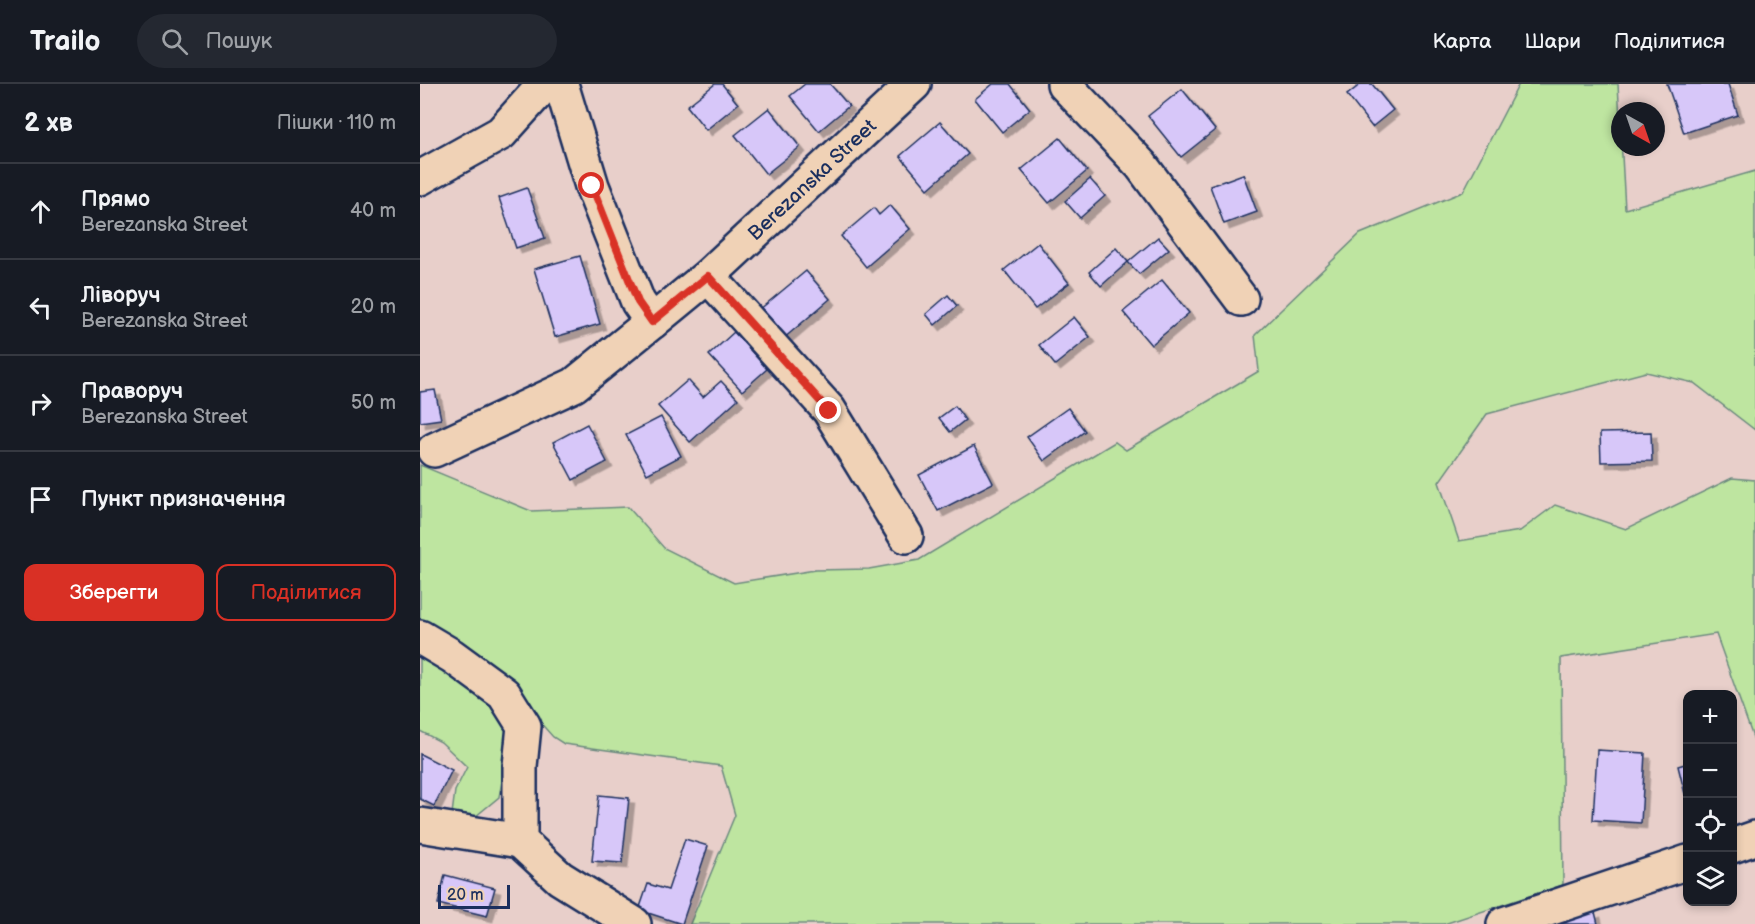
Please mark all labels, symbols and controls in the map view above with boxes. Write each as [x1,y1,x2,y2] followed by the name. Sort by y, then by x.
[137,14,557,68] search box
[30,25,101,58] text: Trailo
[158,25,191,58] icon: search
[206,28,272,55] text: Пошук
[1432,29,1492,54] text: Карта
[1525,29,1581,54] text: Шари
[1614,29,1725,54] text: Поділитися
[1611,102,1665,156] north arrow
[24,108,73,139] text: 2 хв
[277,111,396,135] text: Пішки · 110 m
[743,114,882,246] street label: Berezanska Street
[578,172,604,198] route start
[81,186,150,213] text: Прямо
[24,195,57,228] icon: ahead
[350,199,396,223] text: 40 m
[81,213,248,237] text: Berezanska Street
[81,282,161,309] text: Ліворуч
[24,291,57,324] icon: left
[351,295,396,319] text: 20 m
[81,309,248,333] text: Berezanska Street
[81,378,183,405] text: Праворуч
[24,387,57,420] icon: right
[351,391,396,415] text: 50 m
[815,397,841,423] route end
[81,405,248,429] text: Berezanska Street
[24,483,57,516] icon: arrive
[81,486,286,513] text: Пункт призначення
[24,564,204,621] button: Зберегти
[216,564,396,621] button: Поділитися
[1683,690,1737,906] map controls
[1683,690,1737,744] button: +
[1683,744,1737,798] button: −
[1683,798,1737,852] button: locate
[1683,852,1737,906] button: layers
[438,882,510,910] scale bar
[447,886,483,905] text: 20 m

